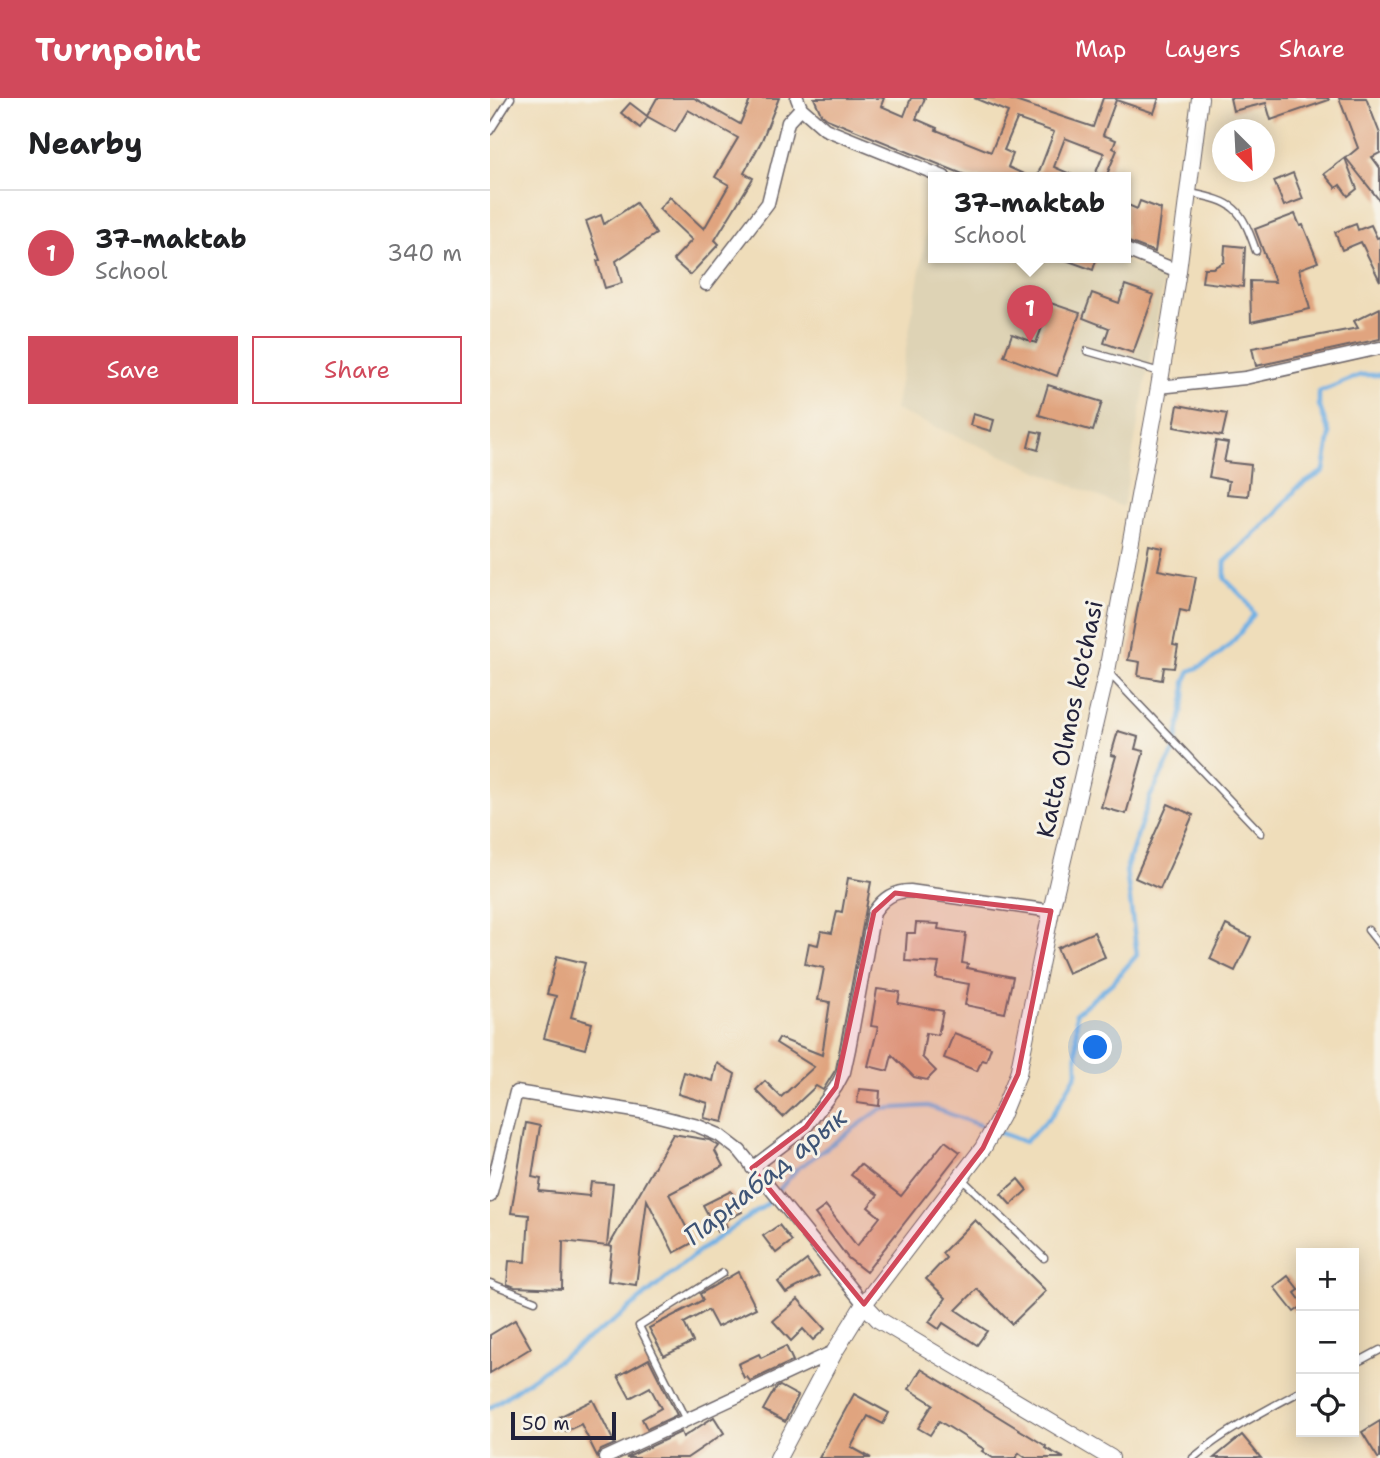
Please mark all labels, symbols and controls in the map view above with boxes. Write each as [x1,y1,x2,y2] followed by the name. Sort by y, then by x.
[35,27,201,72] text: Turnpoint
[1075,33,1126,65] text: Map
[1164,33,1241,65] text: Layers
[1279,33,1345,65] text: Share
[1212,119,1275,182] north arrow
[28,123,143,164] text: Nearby
[928,172,1131,263] popup
[954,185,1105,220] text: 37-maktab
[954,220,1026,250] text: School
[95,221,247,256] text: 37-maktab
[46,238,56,268] text: 1
[387,238,462,268] text: 340 m
[95,256,167,286] text: School
[1007,285,1053,343] pin: 1
[28,336,238,404] button: Save
[252,336,462,404] button: Share
[1029,597,1111,841] street label: Katta Olmos ko'chasi
[1078,1030,1112,1064] your location
[676,1098,855,1253] water label: Парнабад арык
[1296,1248,1359,1437] map controls
[1296,1248,1359,1311] button: +
[1296,1311,1359,1374] button: −
[1296,1374,1359,1437] button: locate
[511,1409,616,1441] scale bar
[522,1411,570,1436] text: 50 m

